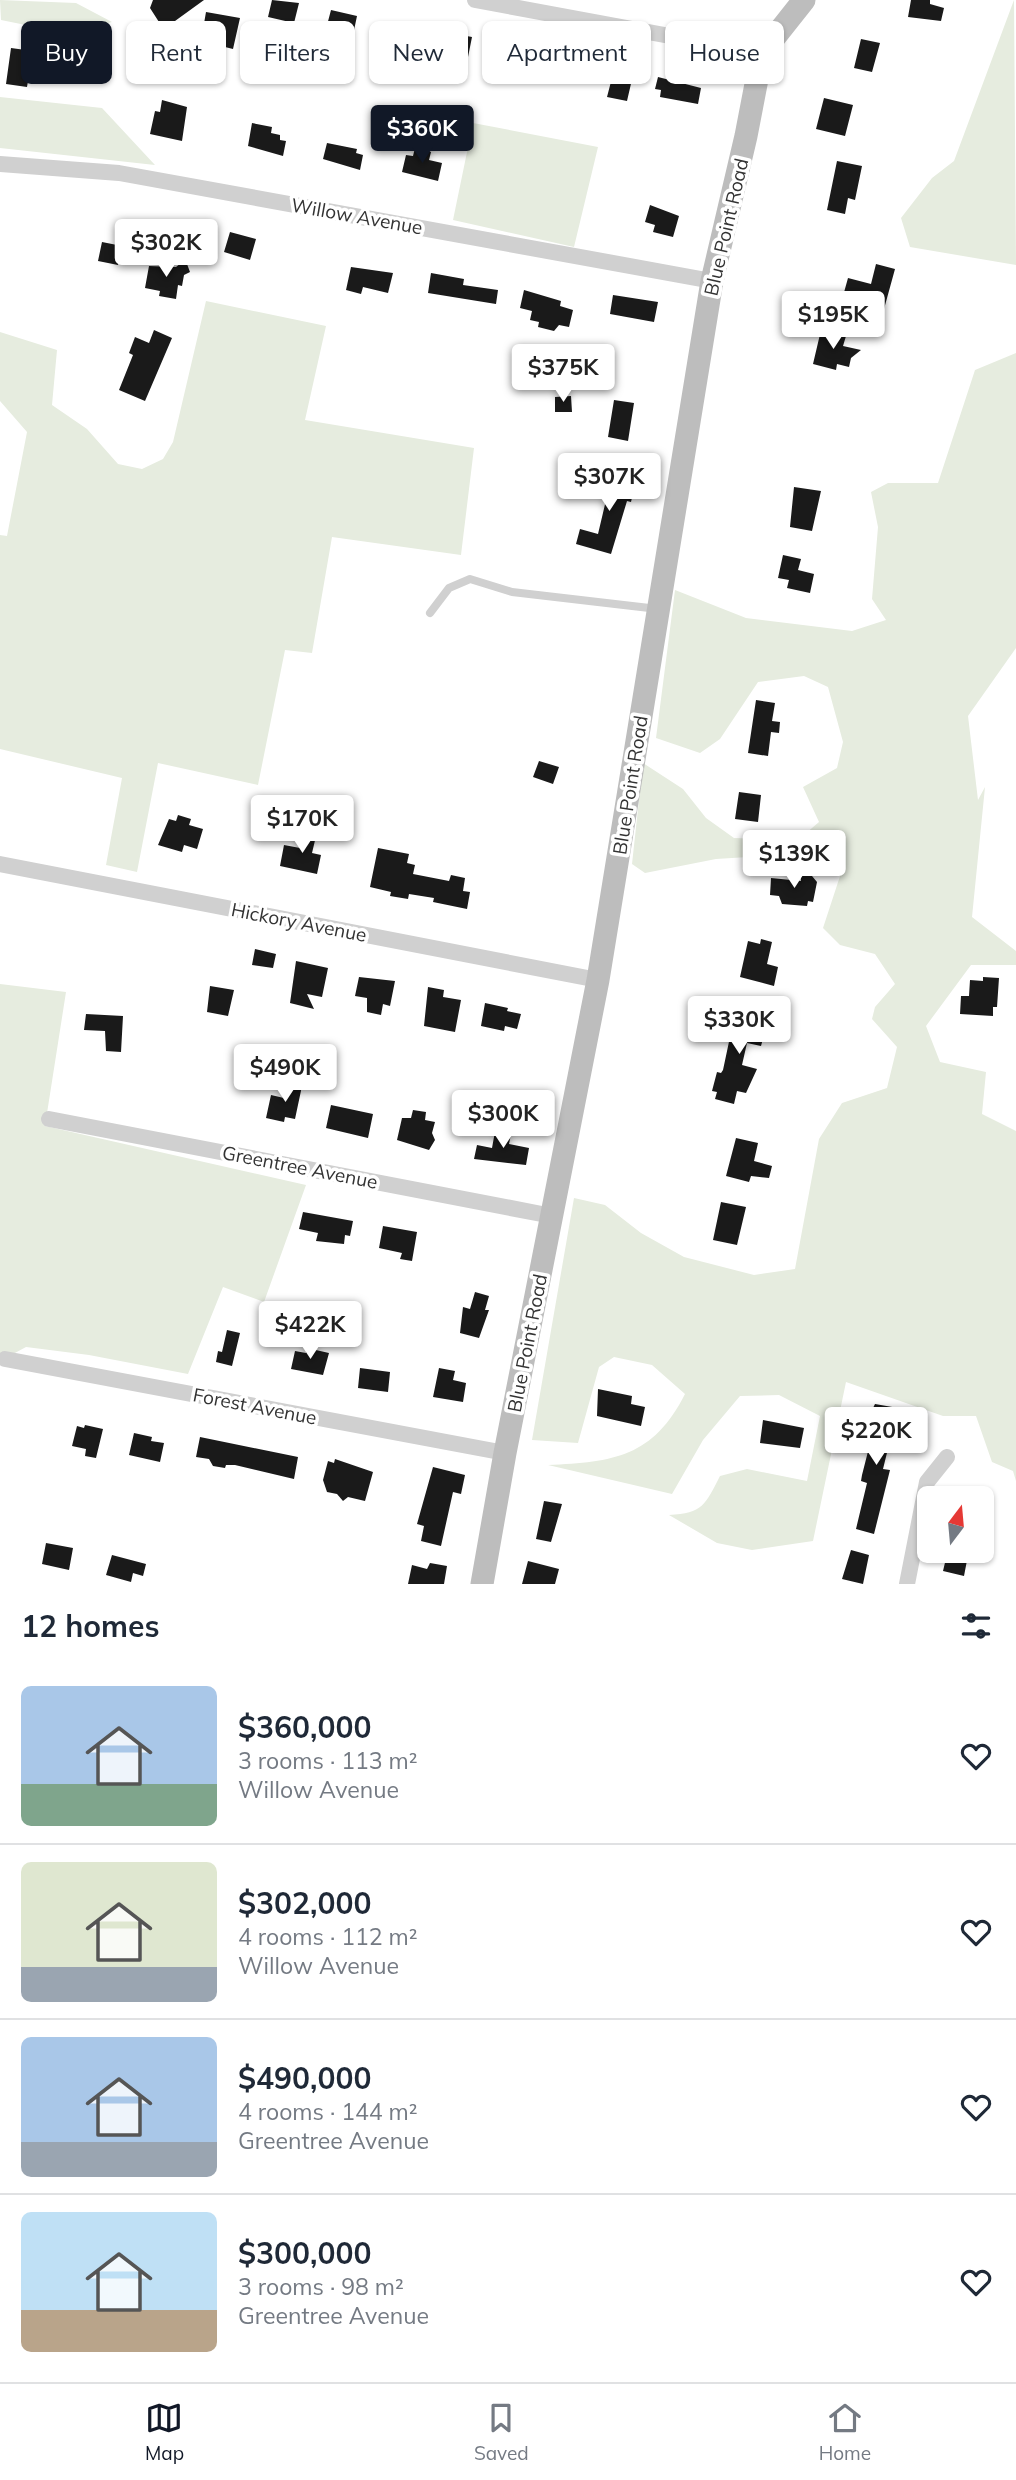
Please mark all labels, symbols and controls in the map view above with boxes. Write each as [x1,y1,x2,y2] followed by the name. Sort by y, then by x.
[21,21,112,84] chip: Buy
[126,21,226,84] chip: Rent
[240,21,355,84] chip: Filters
[369,21,468,84] chip: New
[482,21,651,84] chip: Apartment
[665,21,784,84] chip: House
[373,106,471,165] pin: $360K
[387,113,457,142] text: $360K
[699,156,753,298] street label: Blue Point Road
[289,193,425,239] street label: Willow Avenue
[117,219,215,279] pin: $302K
[131,227,201,256] text: $302K
[784,292,882,351] pin: $195K
[798,299,868,328] text: $195K
[514,344,612,404] pin: $375K
[528,352,598,381] text: $375K
[560,454,658,513] pin: $307K
[574,461,644,490] text: $307K
[607,714,653,856] street label: Blue Point Road
[253,796,351,855] pin: $170K
[267,803,337,832] text: $170K
[745,830,843,890] pin: $139K
[759,838,829,867] text: $139K
[229,897,369,947] street label: Hickory Avenue
[690,996,788,1056] pin: $330K
[704,1004,774,1033] text: $330K
[236,1044,334,1104] pin: $490K
[250,1052,320,1081] text: $490K
[454,1090,552,1150] pin: $300K
[468,1098,538,1127] text: $300K
[220,1140,380,1194] street label: Greentree Avenue
[502,1272,552,1414] street label: Blue Point Road
[261,1302,359,1361] pin: $422K
[275,1309,345,1338] text: $422K
[191,1382,319,1430] street label: Forest Avenue
[827,1408,925,1467] pin: $220K
[841,1415,911,1444] text: $220K
[917,1486,994,1563] north arrow
[917,1486,994,1563] map controls
[21,1607,160,1645] text: 12 homes
[957,1607,995,1645] icon: filters
[238,1708,371,1746] text: $360,000
[77,1714,161,1798] icon: home
[957,1737,995,1775] icon: heart
[238,1746,418,1775] text: 3 rooms · 113 m²
[238,1775,399,1804] text: Willow Avenue
[238,1884,371,1922] text: $302,000
[77,1890,161,1974] icon: home
[957,1913,995,1951] icon: heart
[238,1922,418,1951] text: 4 rooms · 112 m²
[238,1951,399,1980] text: Willow Avenue
[238,2059,371,2097] text: $490,000
[77,2065,161,2149] icon: home
[957,2088,995,2126] icon: heart
[238,2097,418,2126] text: 4 rooms · 144 m²
[238,2126,429,2155] text: Greentree Avenue
[238,2234,371,2272] text: $300,000
[77,2240,161,2324] icon: home
[957,2263,995,2301] icon: heart
[238,2272,404,2301] text: 3 rooms · 98 m²
[238,2301,429,2330] text: Greentree Avenue
[145,2399,184,2465] tab: Map
[474,2399,529,2465] tab: Saved
[819,2399,871,2465] tab: Home

